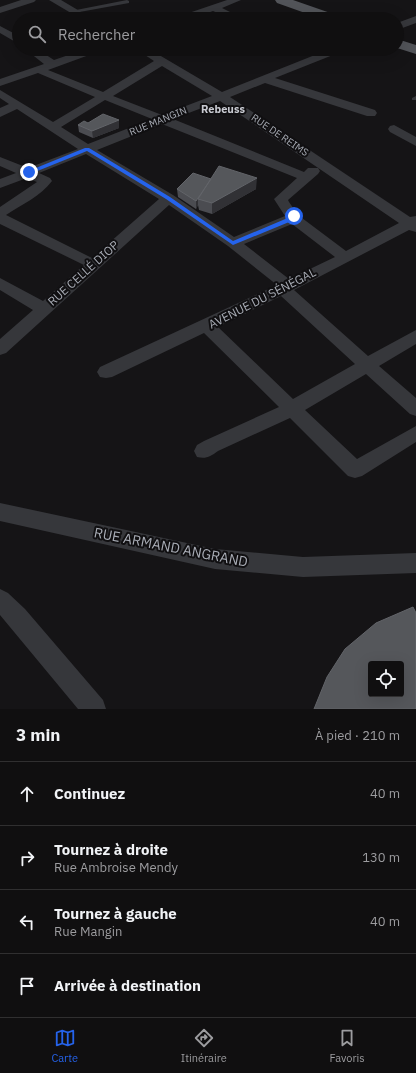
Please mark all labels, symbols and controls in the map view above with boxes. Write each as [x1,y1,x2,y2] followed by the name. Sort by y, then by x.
[12,12,404,56] search box
[26,23,48,45] icon: search
[58,25,135,44] text: Rechercher
[201,102,245,116] district label: Rebeuss
[127,104,189,138] street label: RUE MANGIN
[249,111,311,159] street label: RUE DE REIMS
[20,163,38,181] route end
[285,207,303,225] route start
[44,237,122,309] street label: RUE CELLÉ DIOP
[206,264,318,332] street label: AVENUE DU SÉNÉGAL
[92,523,250,571] street label: RUE ARMAND ANGRAND
[368,661,404,697] map controls
[368,661,404,697] button: locate
[16,724,60,746] text: 3 min
[315,727,400,744] text: À pied · 210 m
[16,783,38,805] icon: ahead
[54,784,125,803] text: Continuez
[370,785,400,802] text: 40 m
[54,840,168,859] text: Tournez à droite
[16,847,38,869] icon: right
[362,849,400,866] text: 130 m
[54,859,178,876] text: Rue Ambroise Mendy
[54,904,177,923] text: Tournez à gauche
[16,911,38,933] icon: left
[370,913,400,930] text: 40 m
[54,923,122,940] text: Rue Mangin
[16,975,38,997] icon: arrive
[54,976,201,995] text: Arrivée à destination
[51,1027,78,1065] tab: Carte
[181,1027,227,1065] tab: Itinéraire
[329,1027,365,1065] tab: Favoris

